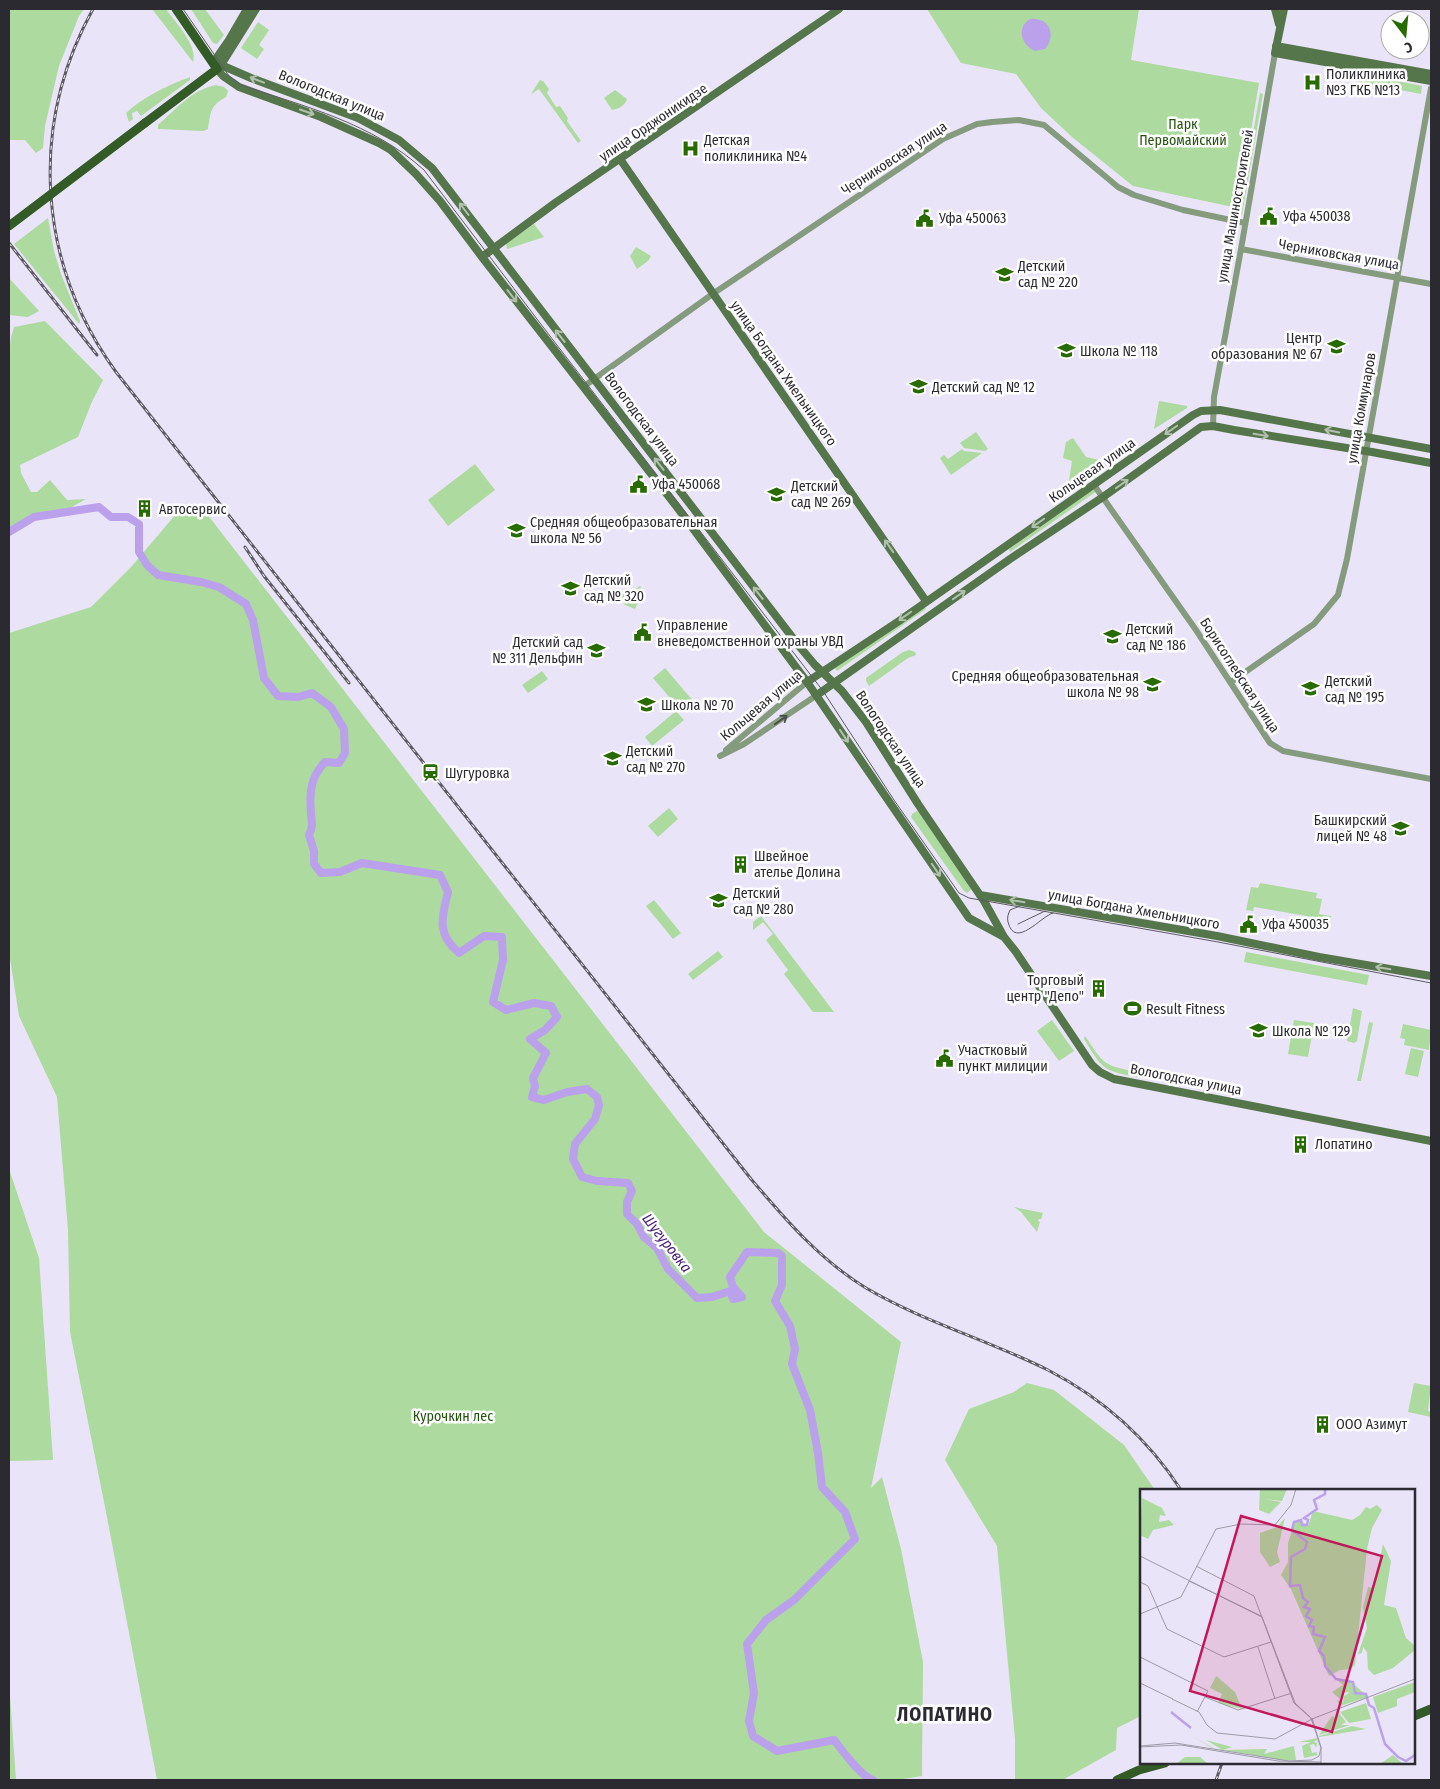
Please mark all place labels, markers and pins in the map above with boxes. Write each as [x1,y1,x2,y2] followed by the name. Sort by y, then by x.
[1326,66,1406,99] place label: Поликлиника №3 ГКБ №13
[1302,72,1322,92] hospital icon: Поликлиника №3 ГКБ №13
[703,132,807,165] place label: Детская поликлиника №4
[680,138,700,158] hospital icon: Детская поликлиника №4
[1259,206,1279,226] public building icon: Уфа 450038
[915,208,935,228] public building icon: Уфа 450063
[1282,208,1350,225] place label: Уфа 450038
[938,210,1006,227] place label: Уфа 450063
[1017,258,1078,291] place label: Детский сад № 220
[994,264,1014,284] school or university icon: Детский сад № 220
[1211,330,1322,363] place label: Центр образования № 67
[1326,336,1346,356] school or university icon: Центр образования № 67
[1056,341,1076,361] school or university icon: Школа № 118
[1080,343,1158,360] place label: Школа № 118
[908,377,928,397] school or university icon: Детский сад № 12
[931,379,1035,396] place label: Детский сад № 12
[628,474,648,494] public building icon: Уфа 450068
[651,476,720,493] place label: Уфа 450068
[790,478,851,511] place label: Детский сад № 269
[767,484,787,504] school or university icon: Детский сад № 269
[135,499,155,519] building icon: Автосервис
[159,501,226,518] place label: Автосервис
[530,514,717,547] place label: Средняя общеобразовательная школа № 56
[506,520,526,540] school or university icon: Средняя общеобразовательная школа № 56
[583,572,644,605] place label: Детский сад № 320
[560,578,580,598] school or university icon: Детский сад № 320
[656,617,844,650] place label: Управление вневедомственной охраны УВД
[1125,621,1186,654] place label: Детский сад № 186
[633,623,653,643] public building icon: Управление вневедомственной охраны УВД
[1102,627,1122,647] school or university icon: Детский сад № 186
[492,634,583,667] place label: Детский сад № 311 Дельфин
[587,640,607,660] school or university icon: Детский сад № 311 Дельфин
[952,668,1139,701] place label: Средняя общеобразовательная школа № 98
[1324,673,1384,706] place label: Детский сад № 195
[1143,674,1163,694] school or university icon: Средняя общеобразовательная школа № 98
[1301,679,1321,699] school or university icon: Детский сад № 195
[637,695,657,715] school or university icon: Школа № 70
[661,697,734,714] place label: Школа № 70
[625,743,685,776] place label: Детский сад № 270
[602,749,622,769] school or university icon: Детский сад № 270
[421,763,441,783] station icon: Шугуровка
[445,765,510,782] place label: Шугуровка
[1314,812,1387,845] place label: Башкирский лицей № 48
[1391,818,1411,838] school or university icon: Башкирский лицей № 48
[754,848,841,881] place label: Швейное ателье Долина
[730,854,750,874] building icon: Швейное ателье Долина
[732,885,794,918] place label: Детский сад № 280
[709,891,729,911] school or university icon: Детский сад № 280
[1238,914,1258,934] public building icon: Уфа 450035
[1261,916,1329,933] place label: Уфа 450035
[1006,972,1084,1005] place label: Торговый центр "Депо"
[1088,978,1108,998] building icon: Торговый центр "Депо"
[1122,999,1142,1019] sports icon: Result Fitness
[1146,1001,1225,1018] place label: Result Fitness
[1248,1021,1268,1041] school or university icon: Школа № 129
[1272,1023,1350,1040] place label: Школа № 129
[957,1042,1048,1075] place label: Участковый пункт милиции
[934,1048,954,1068] public building icon: Участковый пункт милиции
[1291,1134,1311,1154] building icon: Лопатино
[1315,1136,1373,1153] place label: Лопатино
[1312,1414,1332,1434] building icon: ООО Азимут
[1336,1416,1407,1433] place label: ООО Азимут

